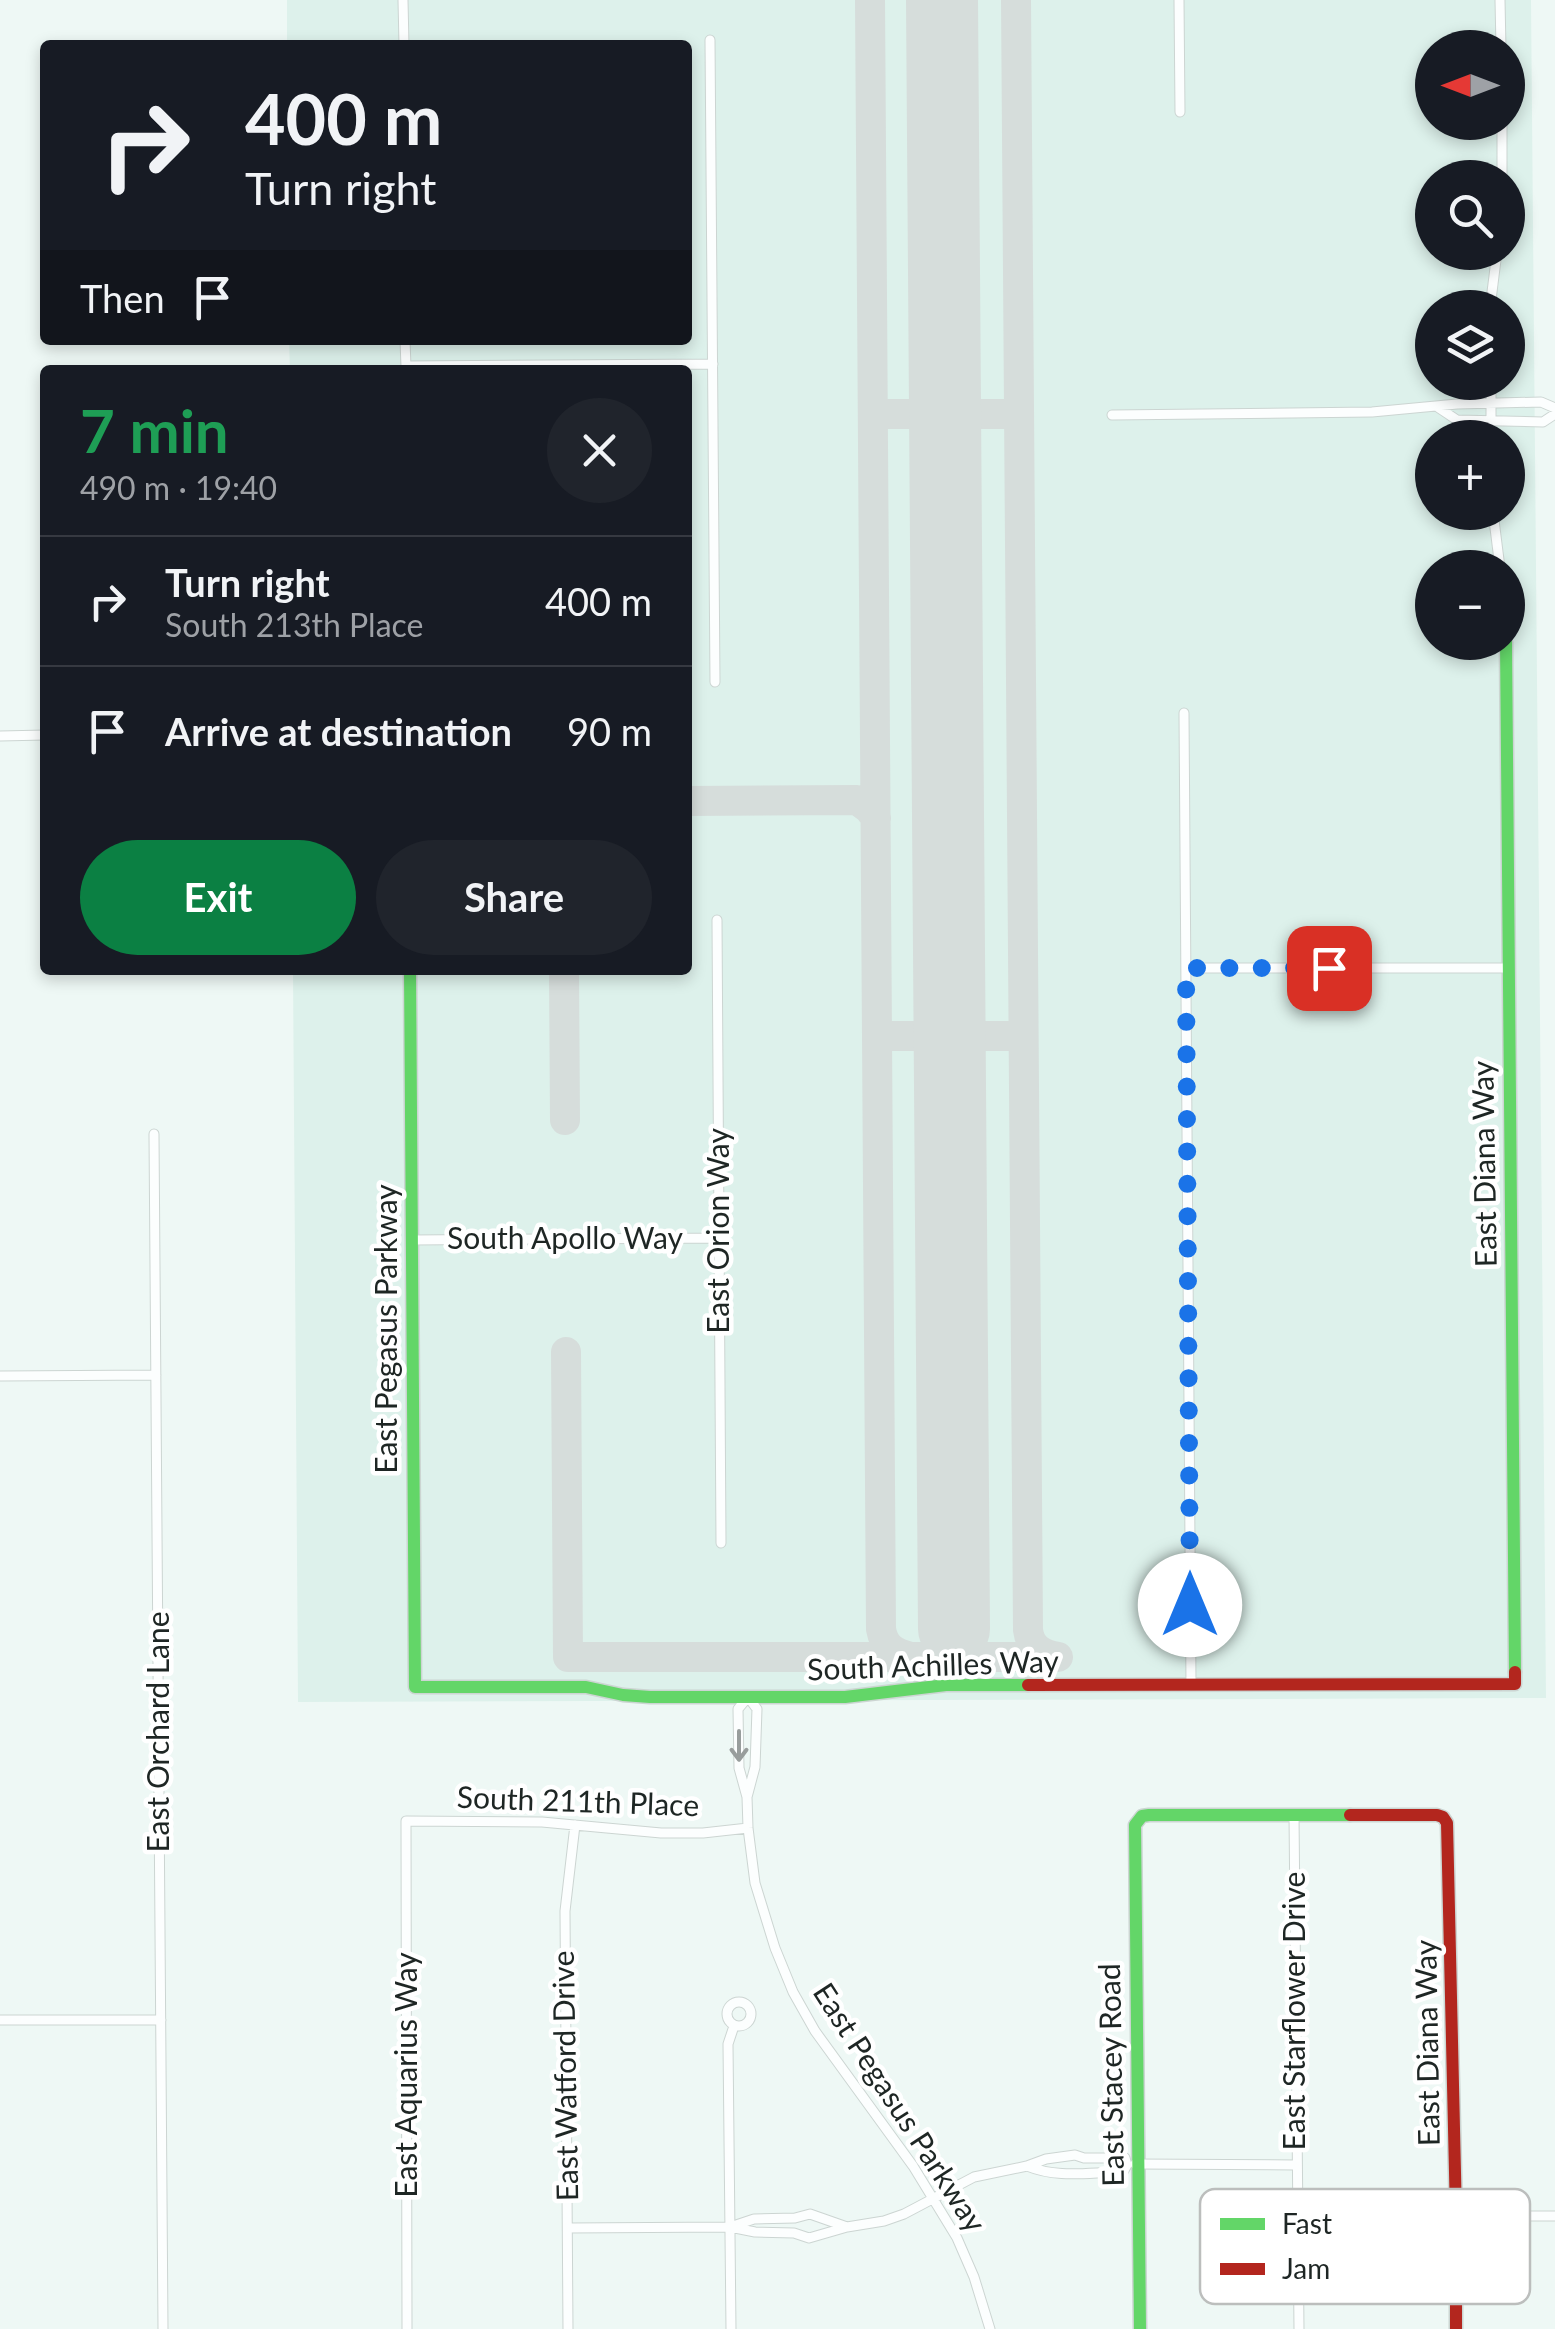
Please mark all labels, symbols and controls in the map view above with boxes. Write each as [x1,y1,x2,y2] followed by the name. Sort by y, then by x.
[1415,30,1525,140] north arrow
[1415,30,1525,660] map controls
[245,76,442,160] text: 400 m
[80,80,210,210] icon: right
[1415,160,1525,270] button: search
[245,161,436,215] text: Turn right
[185,270,240,325] icon: arrive
[80,275,165,321] text: Then
[1415,290,1525,400] button: layers
[80,394,229,466] text: 7 min
[547,398,652,503] button: close
[1415,420,1525,530] button: +
[80,468,277,507] text: 490 m · 19:40
[1415,550,1525,660] button: −
[165,559,330,605] text: Turn right
[80,574,135,629] icon: right
[545,578,652,624] text: 400 m
[165,605,423,644] text: South 213th Place
[80,704,135,759] icon: arrive
[165,708,512,754] text: Arrive at destination
[567,708,652,754] text: 90 m
[80,840,356,955] button: Exit
[376,840,652,955] button: Share
[1287,926,1372,1011] pin
[1302,941,1357,996] icon: arrive
[1463,1060,1503,1268] street label: East Diana Way
[699,1128,735,1334] street label: East Orion Way
[367,1184,403,1474] street label: East Pegasus Parkway
[447,1219,684,1255] street label: South Apollo Way
[1138,1553,1242,1657] position arrow
[139,1611,175,1853] street label: East Orchard Lane
[806,1642,1060,1686] street label: South Achilles Way
[730,1728,748,1761] one-way arrow
[456,1778,700,1822] street label: South 211th Place
[1275,1872,1311,2150] street label: East Starflower Drive
[1406,1939,1446,2147] street label: East Diana Way
[544,1950,584,2202] street label: East Watford Drive
[387,1952,423,2198] street label: East Aquarius Way
[1090,1963,1130,2187] street label: East Stacey Road
[807,1976,995,2239] street label: East Pegasus Parkway
[1200,2189,1530,2304] legend
[1282,2206,1332,2240] text: Fast
[1282,2251,1330,2285] text: Jam

